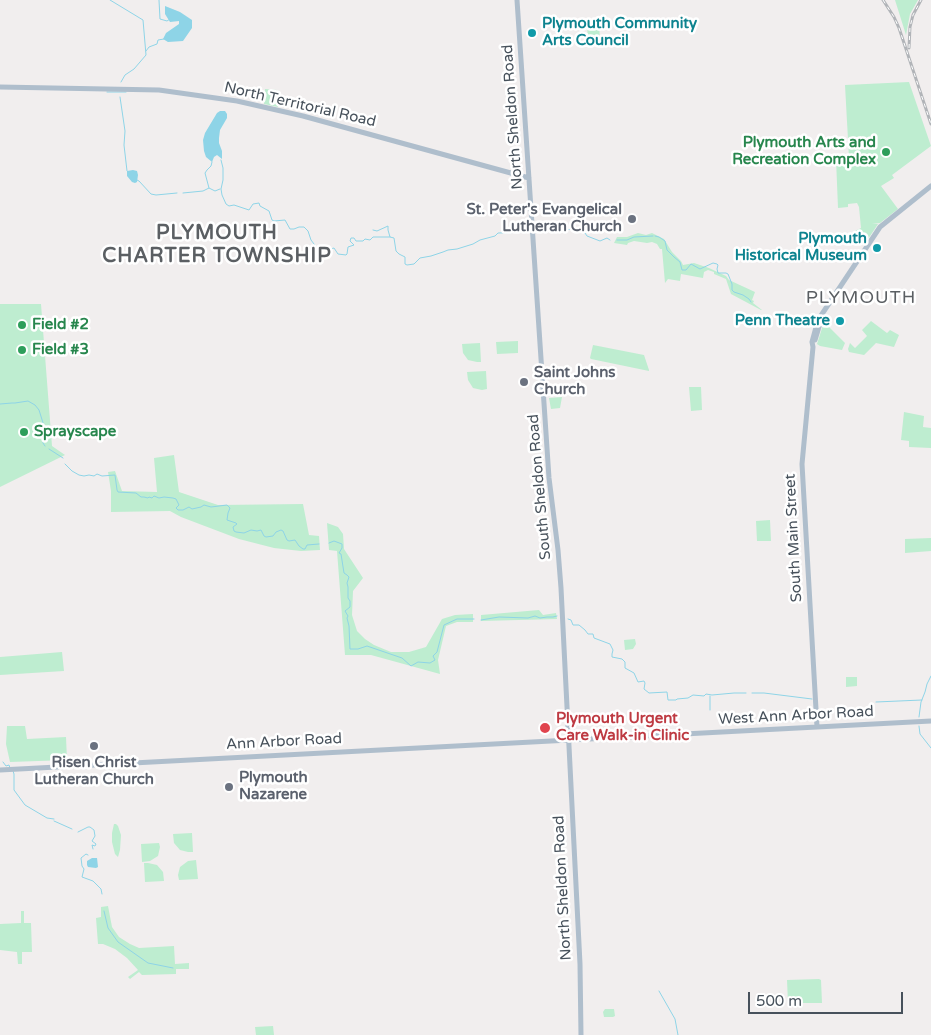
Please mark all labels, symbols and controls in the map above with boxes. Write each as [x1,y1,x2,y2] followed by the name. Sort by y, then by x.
[542,15,697,50] place label: Plymouth Community Arts Council
[526,27,538,39] marker: Plymouth Community Arts Council
[499,44,527,190] street label: North Sheldon Road
[222,79,378,131] street label: North Territorial Road
[732,134,876,169] place label: Plymouth Arts and Recreation Complex
[880,146,892,158] marker: Plymouth Arts and Recreation Complex
[467,201,622,236] place label: St. Peter's Evangelical Lutheran Church
[626,213,638,225] marker: St. Peter's Evangelical Lutheran Church
[100,222,334,269] district label: PLYMOUTH CHARTER TOWNSHIP
[735,230,867,265] place label: Plymouth Historical Museum
[871,242,883,254] marker: Plymouth Historical Museum
[805,287,917,309] district label: PLYMOUTH
[735,312,830,330] place label: Penn Theatre
[834,315,846,327] marker: Penn Theatre
[32,316,89,334] place label: Field #2
[16,319,28,331] marker: Field #2
[32,341,89,359] place label: Field #3
[16,344,28,356] marker: Field #3
[534,364,616,399] place label: Saint Johns Church
[518,376,530,388] marker: Saint Johns Church
[525,413,555,561] street label: South Sheldon Road
[34,423,116,441] place label: Sprayscape
[18,426,30,438] marker: Sprayscape
[782,473,806,603] street label: South Main Street
[718,703,874,729] street label: West Ann Arbor Road
[556,710,689,745] place label: Plymouth Urgent Care Walk-in Clinic
[538,721,552,735] marker: Plymouth Urgent Care Walk-in Clinic
[226,730,342,754] street label: Ann Arbor Road
[88,740,100,752] marker: Risen Christ Lutheran Church
[34,754,154,789] place label: Risen Christ Lutheran Church
[239,769,308,804] place label: Plymouth Nazarene
[223,781,235,793] marker: Plymouth Nazarene
[550,815,576,961] street label: North Sheldon Road
[751,982,906,1014] scale bar
[756,992,802,1010] text: 500 m

